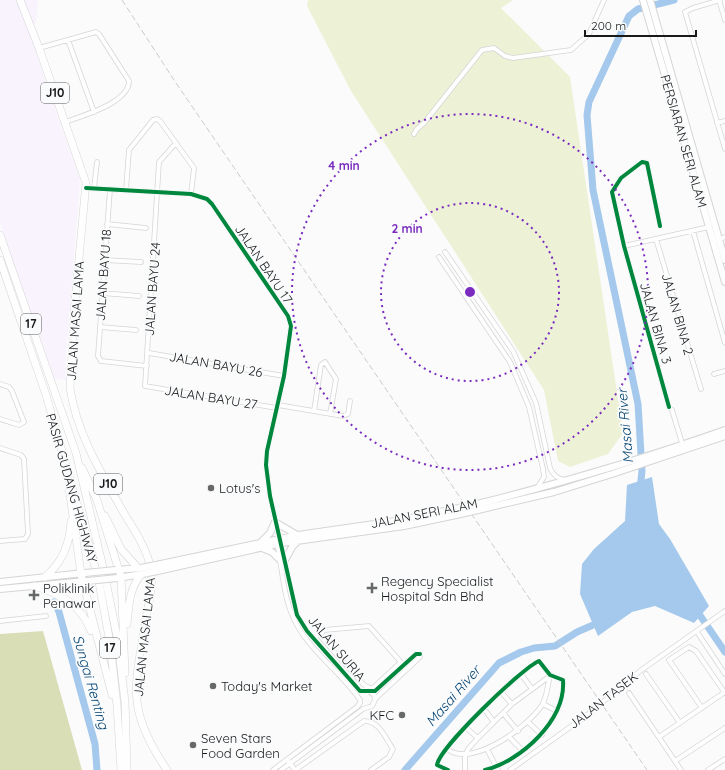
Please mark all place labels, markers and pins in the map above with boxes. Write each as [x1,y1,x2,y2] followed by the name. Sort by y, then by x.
[463,285,477,299] centre of rings
[219,480,260,496] place label: Lotus's
[206,483,216,493] marker: Lotus's
[381,573,494,604] place label: Regency Specialist Hospital Sdn Bhd
[43,580,96,611] place label: Poliklinik Penawar
[366,582,378,594] marker: Regency Specialist Hospital Sdn Bhd
[28,589,40,601] marker: Poliklinik Penawar
[221,678,313,694] place label: Today's Market
[208,681,218,691] marker: Today's Market
[369,707,395,723] place label: KFC
[397,710,407,720] marker: KFC
[201,730,280,761] place label: Seven Stars Food Garden
[188,740,198,750] marker: Seven Stars Food Garden

